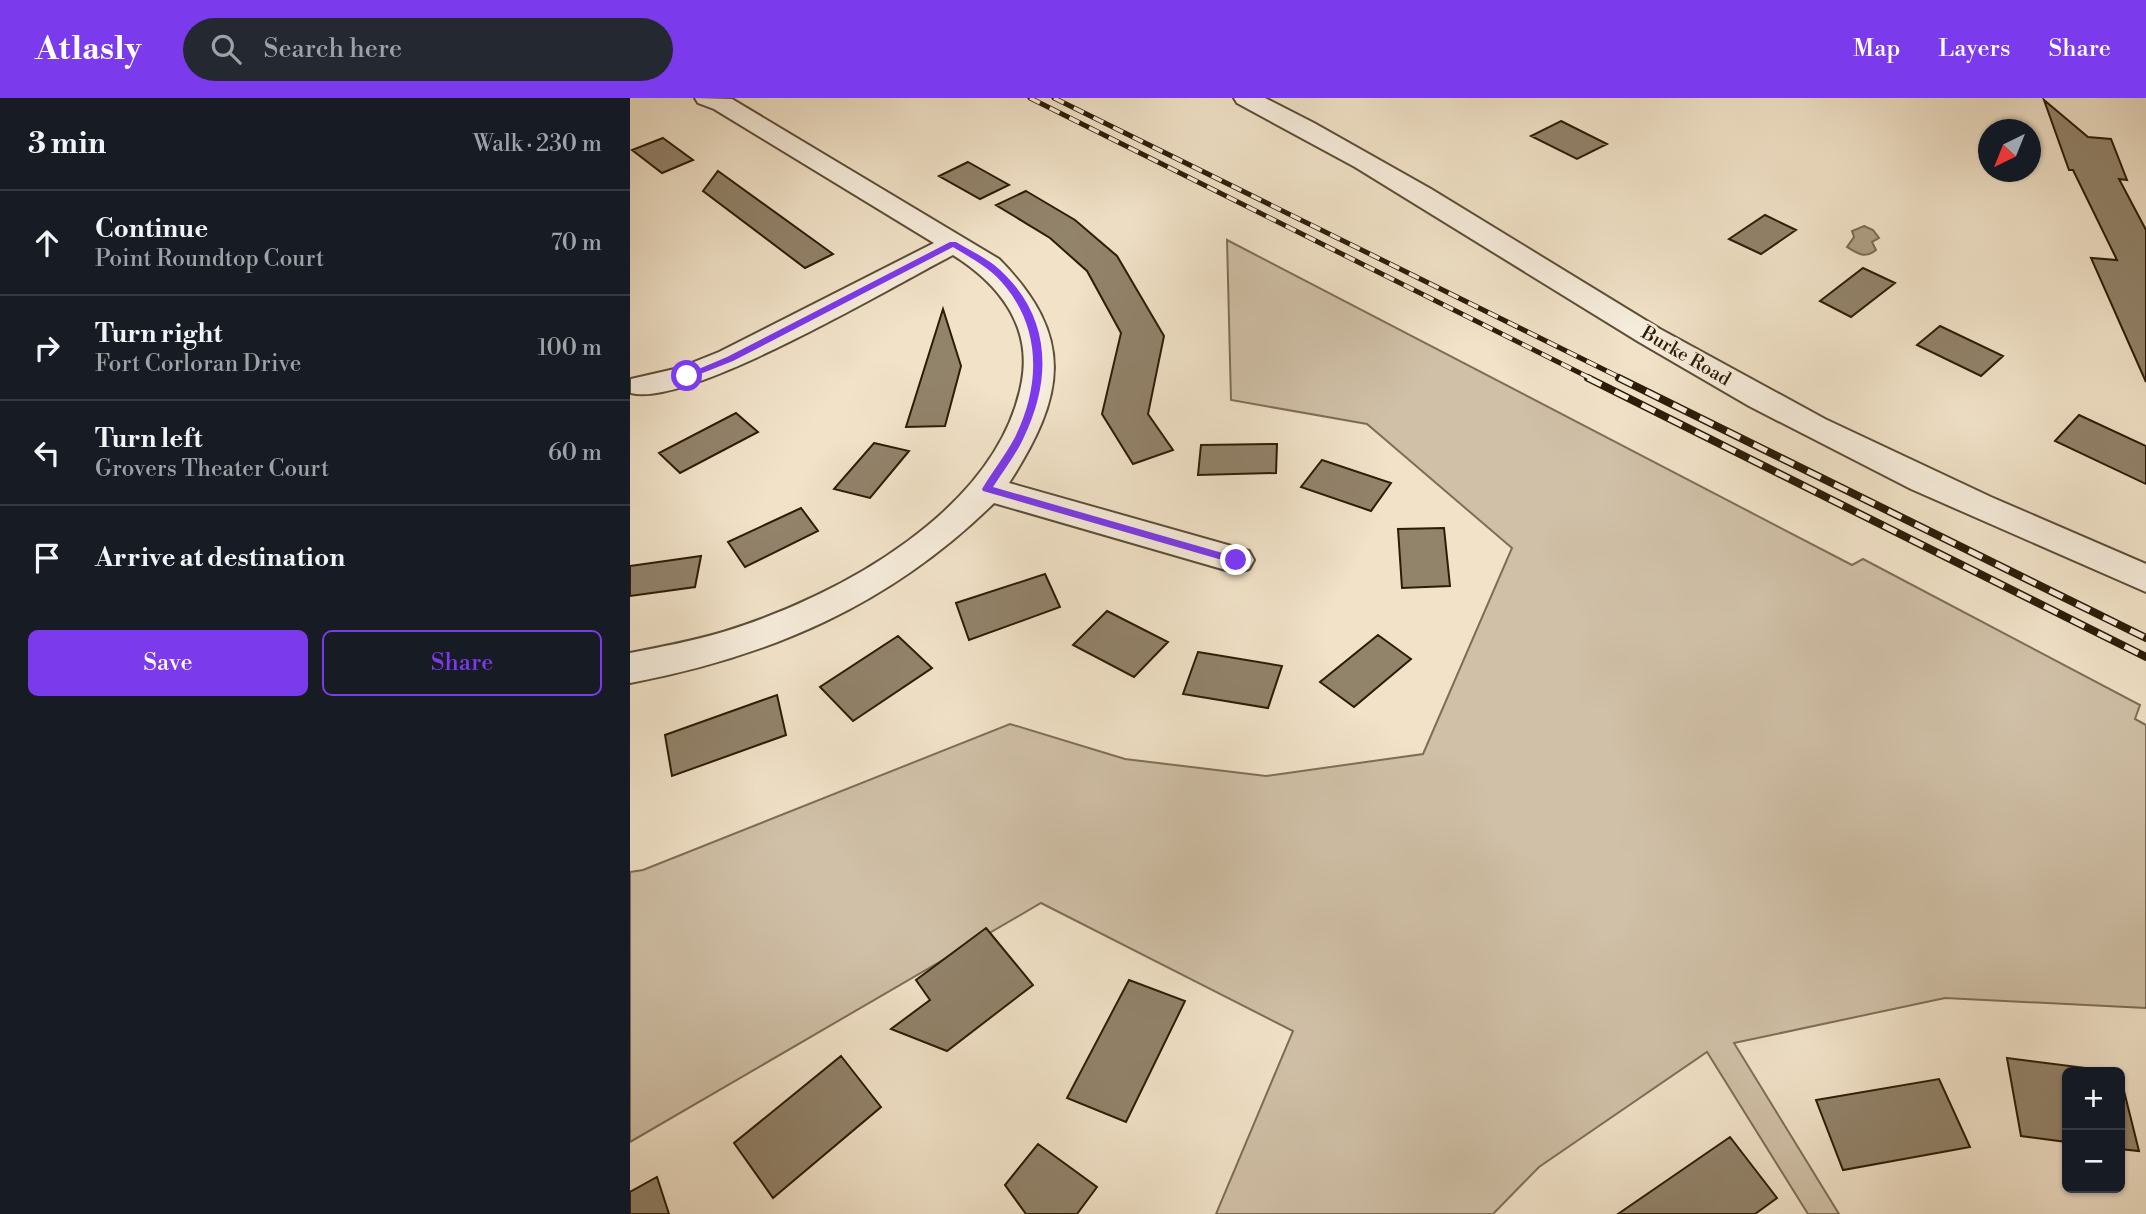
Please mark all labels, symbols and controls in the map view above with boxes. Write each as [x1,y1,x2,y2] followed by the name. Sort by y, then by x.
[183,18,673,81] search box
[35,29,141,70] text: Atlasly
[207,30,245,68] icon: search
[263,33,402,65] text: Search here
[1853,34,1900,64] text: Map
[1938,34,2010,64] text: Layers
[2048,34,2111,64] text: Share
[1978,119,2041,182] north arrow
[28,125,106,163] text: 3 min
[473,130,602,158] text: Walk · 230 m
[95,213,208,245] text: Continue
[28,224,66,262] icon: ahead
[551,229,602,257] text: 70 m
[95,245,324,273] text: Point Roundtop Court
[95,318,223,350] text: Turn right
[1636,320,1735,391] street label: Burke Road
[28,329,66,367] icon: right
[537,334,602,362] text: 100 m
[95,350,301,378] text: Fort Corloran Drive
[671,360,702,391] route start
[95,423,203,455] text: Turn left
[28,434,66,472] icon: left
[548,439,602,467] text: 60 m
[95,455,329,483] text: Grovers Theater Court
[28,539,66,577] icon: arrive
[95,542,345,574] text: Arrive at destination
[1220,544,1251,575] route end
[28,630,308,696] button: Save
[322,630,602,696] button: Share
[2062,1067,2125,1193] map controls
[2062,1067,2125,1130] button: +
[2062,1130,2125,1193] button: −

